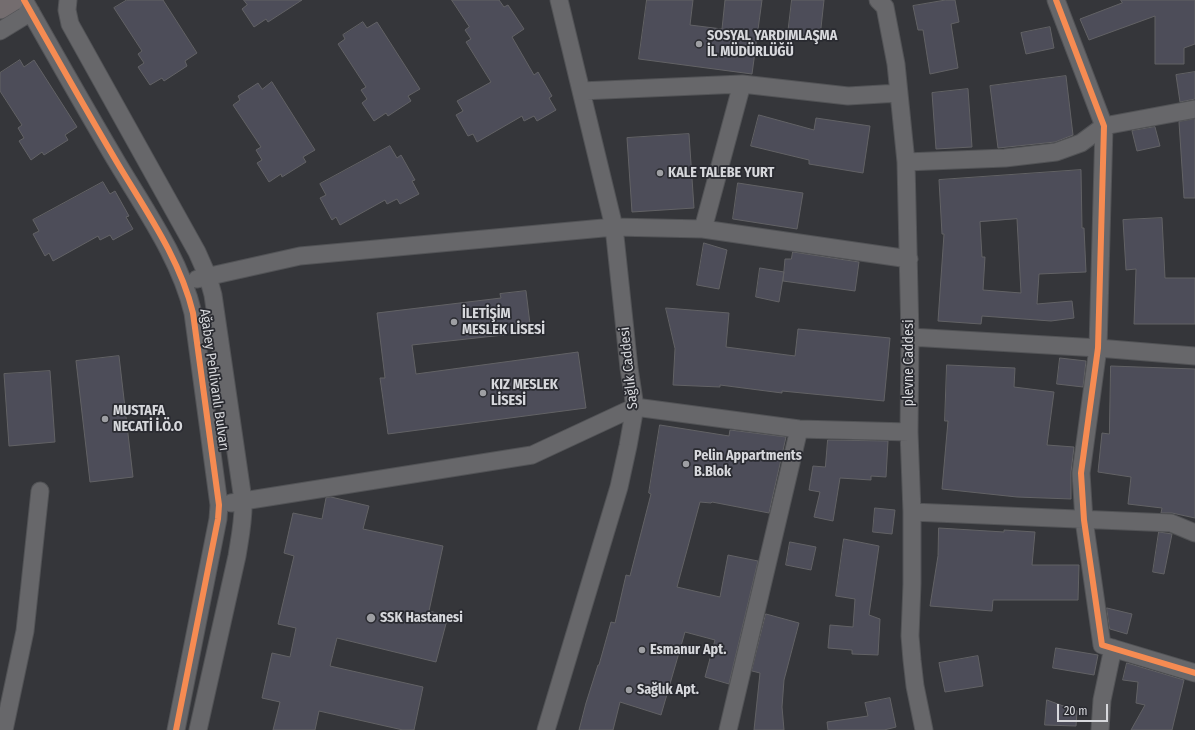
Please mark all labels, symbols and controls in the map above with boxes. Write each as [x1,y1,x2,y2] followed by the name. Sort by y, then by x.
[707,28,837,60] place label: SOSYAL YARDIMLAŞMA İL MÜDÜRLÜĞÜ
[694,39,704,49] marker: SOSYAL YARDIMLAŞMA İL MÜDÜRLÜĞÜ
[668,165,774,181] place label: KALE TALEBE YURT
[655,168,665,178] marker: KALE TALEBE YURT
[462,306,545,338] place label: İLETİŞİM MESLEK LİSESİ
[196,308,232,452] street label: Ağabey Pehlivanlı Bulvarı
[449,317,459,327] marker: İLETİŞİM MESLEK LİSESİ
[901,319,917,407] street label: plevne Caddesi
[616,326,642,410] street label: Sağlık Caddesi
[491,377,558,410] place label: KIZ MESLEK LİSESİ
[478,388,488,398] marker: KIZ MESLEK LİSESİ
[113,403,183,436] place label: MUSTAFA NECATİ İ.Ö.O
[100,414,110,424] marker: MUSTAFA NECATİ İ.Ö.O
[694,448,802,480] place label: Pelin Appartments B.Blok
[681,459,691,469] marker: Pelin Appartments B.Blok
[380,610,463,626] place label: SSK Hastanesi
[365,612,377,624] marker: SSK Hastanesi
[650,642,726,658] place label: Esmanur Apt.
[637,645,647,655] marker: Esmanur Apt.
[637,682,699,698] place label: Sağlık Apt.
[624,685,634,695] marker: Sağlık Apt.
[1059,696,1110,722] scale bar
[1064,704,1088,718] text: 20 m

